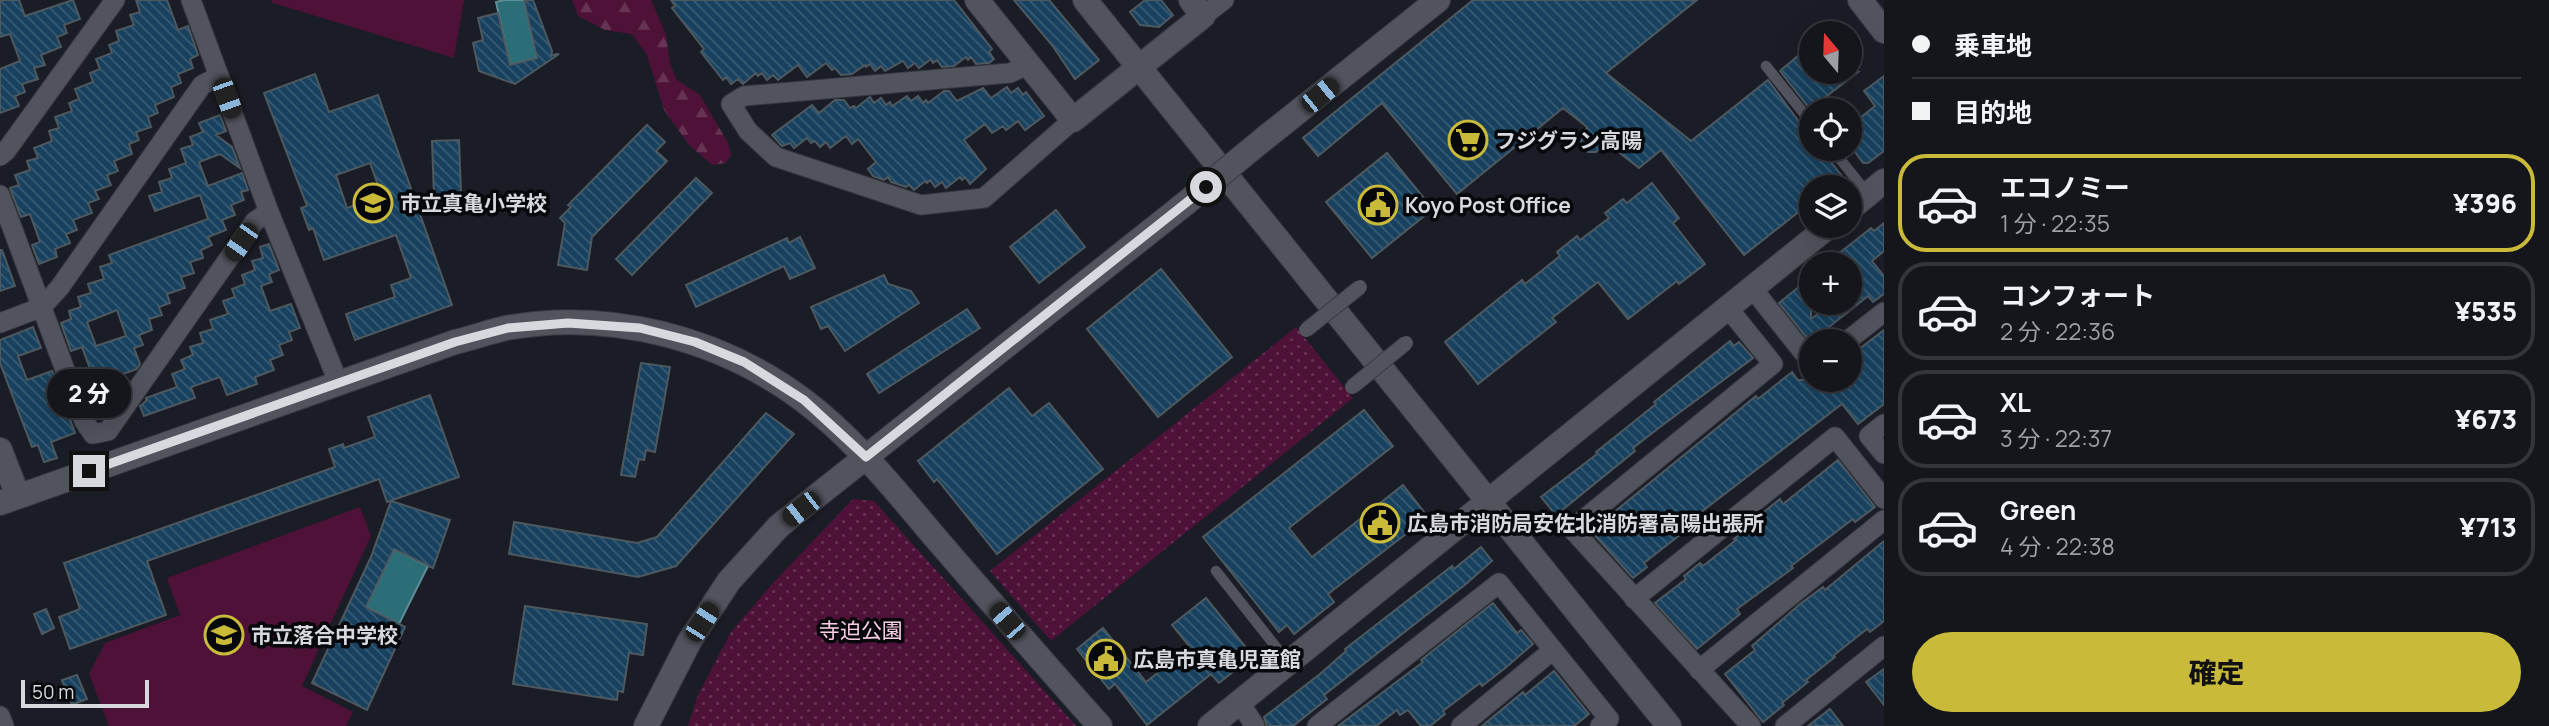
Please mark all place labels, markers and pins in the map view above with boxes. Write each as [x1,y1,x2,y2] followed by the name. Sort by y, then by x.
[1447,119,1489,161] supermarket icon: フジグラン高陽
[1495,126,1642,154] place label: フジグラン高陽
[352,182,394,224] school or university icon: 市立真亀小学校
[1357,184,1399,226] public building icon: Koyo Post Office
[400,189,547,217] place label: 市立真亀小学校
[1405,191,1571,219] place label: Koyo Post Office
[1359,502,1401,544] public building icon: 広島市消防局安佐北消防署高陽出張所
[1407,509,1764,537] place label: 広島市消防局安佐北消防署高陽出張所
[203,614,245,656] school or university icon: 市立落合中学校
[251,621,398,649] place label: 市立落合中学校
[1085,638,1127,680] public building icon: 広島市真亀児童館
[1133,645,1301,673] place label: 広島市真亀児童館

